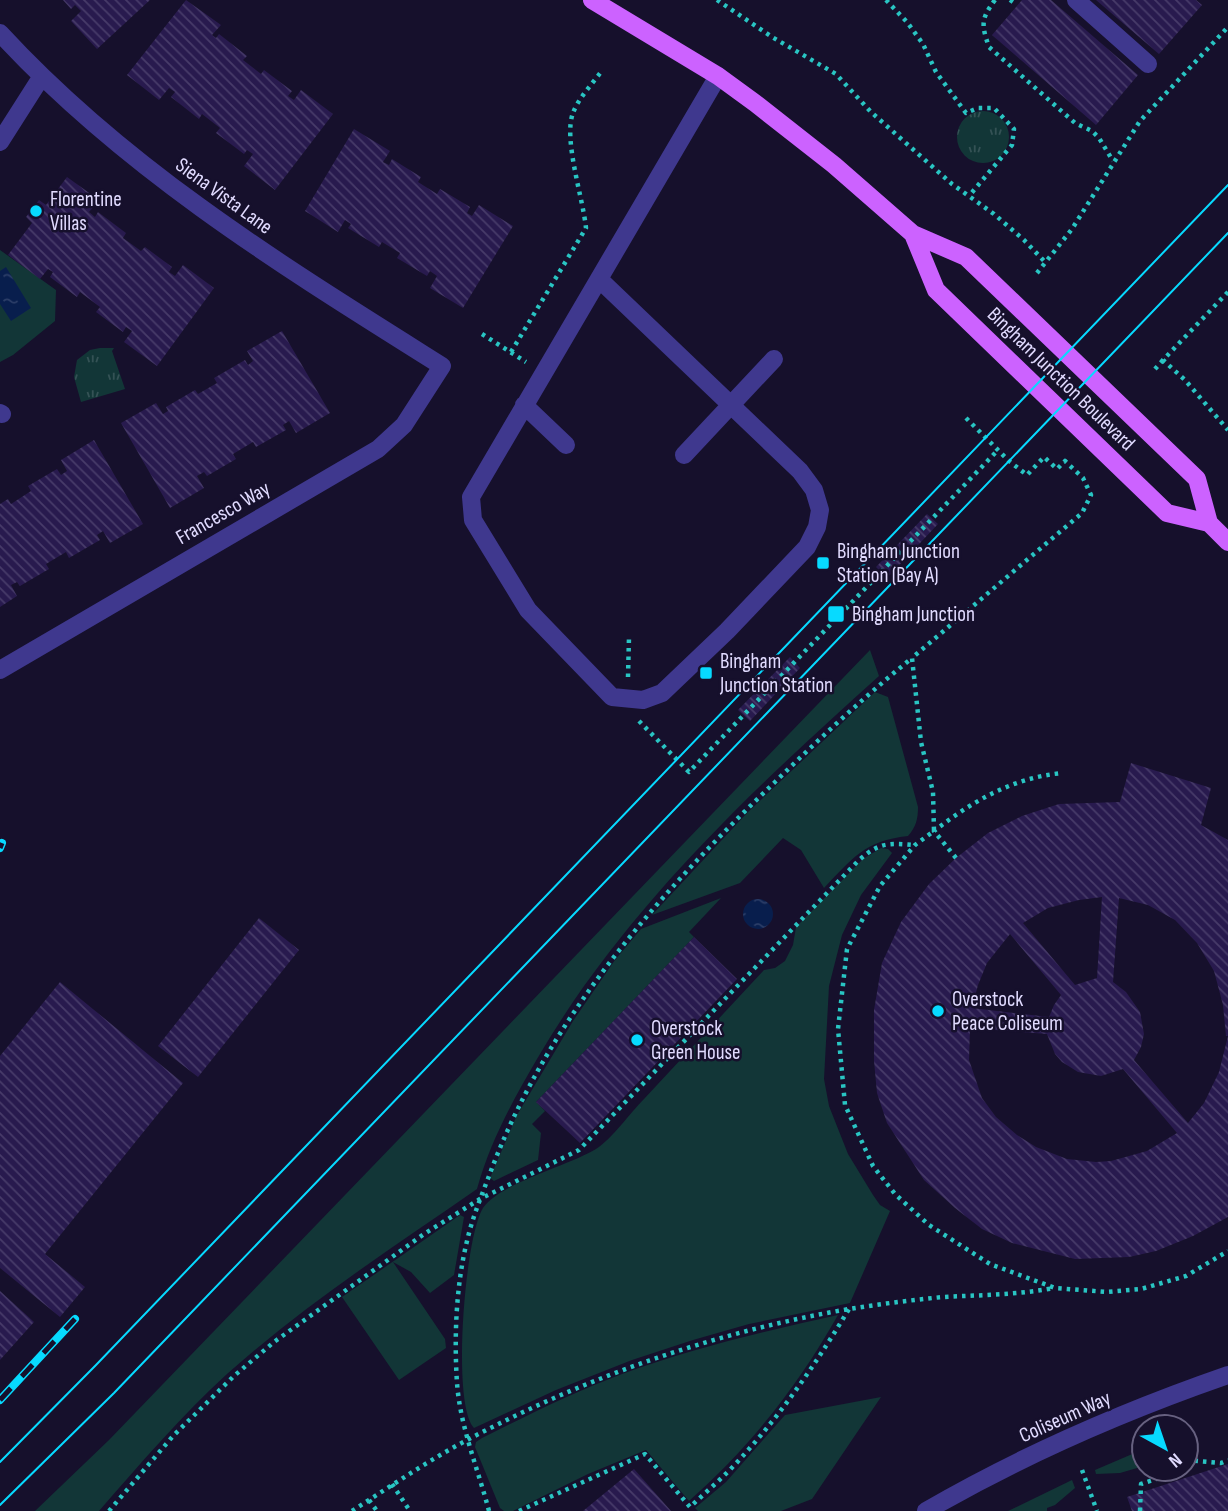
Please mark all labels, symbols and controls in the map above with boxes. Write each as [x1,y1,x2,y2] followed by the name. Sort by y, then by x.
[171,152,277,240] street label: Siena Vista Lane
[50,187,122,236] place label: Florentine Villas
[28,203,44,219] marker: Florentine Villas
[982,302,1140,456] street label: Bingham Junction Boulevard
[171,476,275,550] street label: Francesco Way
[837,539,960,588] place label: Bingham Junction Station (Bay A)
[815,555,831,571] marker: Bingham Junction Station (Bay A)
[852,602,975,627] place label: Bingham Junction
[826,604,846,624] marker: Bingham Junction
[719,649,833,698] place label: Bingham Junction Station
[698,665,714,681] marker: Bingham Junction Station
[952,987,1063,1036] place label: Overstock Peace Coliseum
[930,1003,946,1019] marker: Overstock Peace Coliseum
[651,1016,741,1065] place label: Overstock Green House
[629,1032,645,1048] marker: Overstock Green House
[1015,1386,1115,1448] street label: Coliseum Way
[1130,1413,1200,1483] north arrow
[1164,1448,1186,1472] text: N

